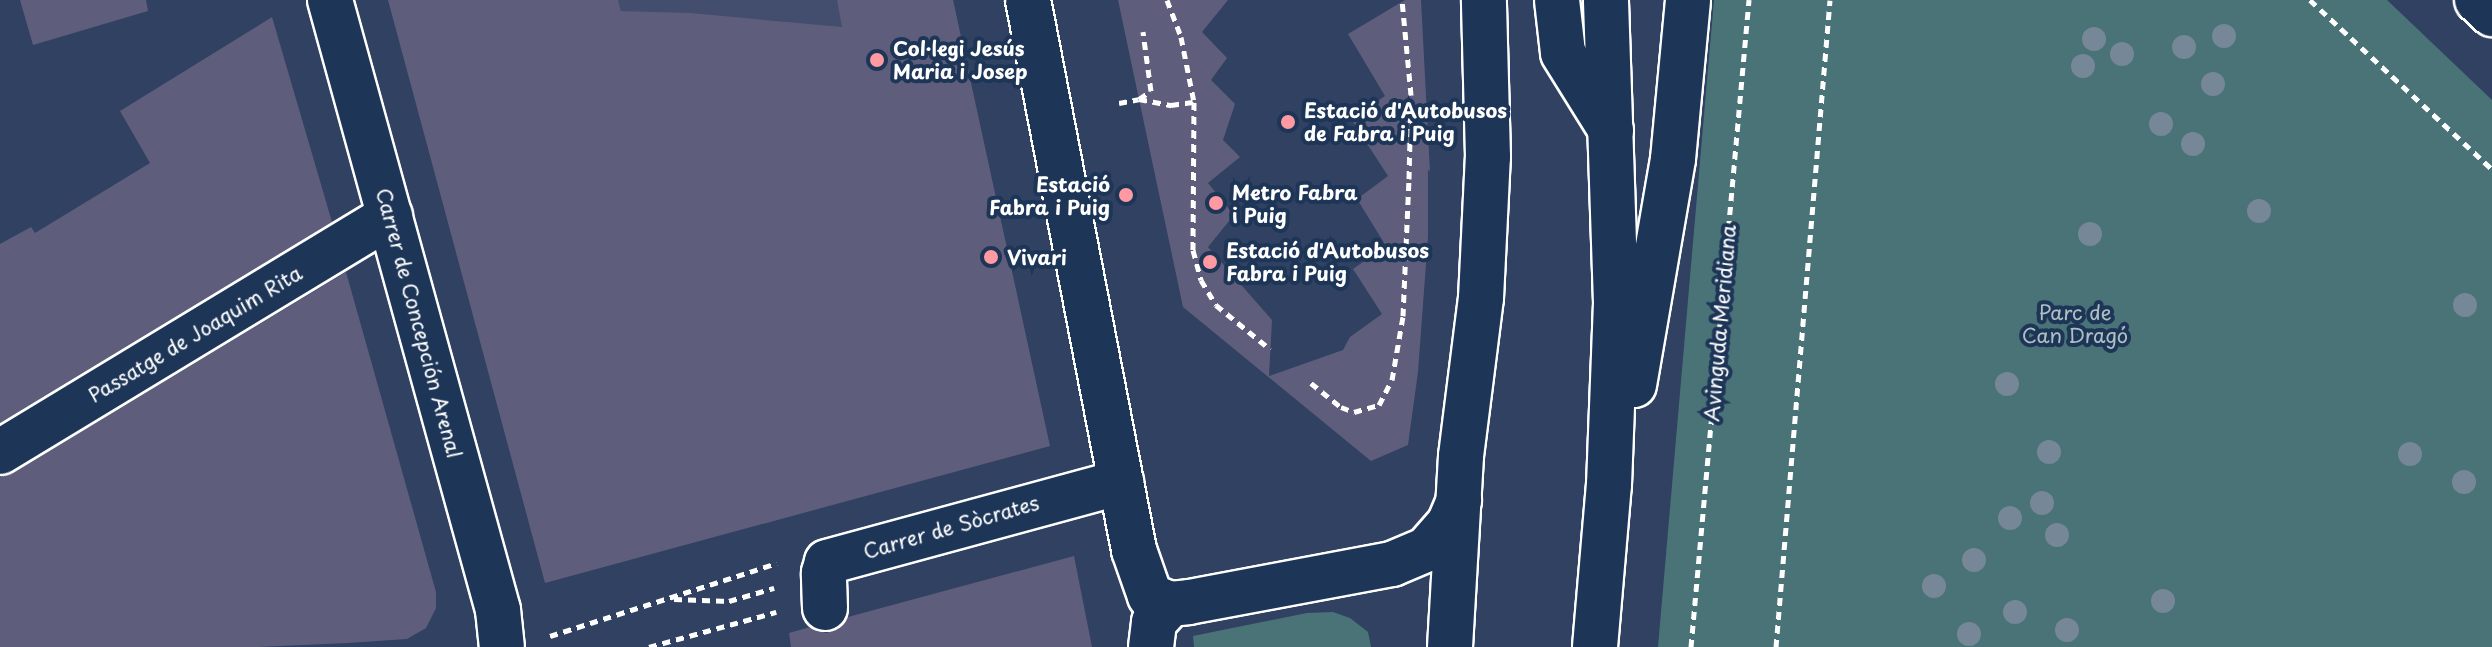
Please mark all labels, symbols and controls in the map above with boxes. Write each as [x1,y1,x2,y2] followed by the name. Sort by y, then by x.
[893,36,1030,83] place label: Col·legi Jesús Maria i Josep
[868,51,886,69] marker: Col·legi Jesús Maria i Josep
[1304,98,1507,145] place label: Estació d'Autobusos de Fabra i Puig
[1279,113,1297,131] marker: Estació d'Autobusos de Fabra i Puig
[988,172,1110,219] place label: Estació Fabra i Puig
[1232,180,1358,227] place label: Metro Fabra i Puig
[371,185,467,461] street label: Carrer de Concepción Arenal
[1117,186,1135,204] marker: Estació Fabra i Puig
[1207,194,1225,212] marker: Metro Fabra i Puig
[1700,224,1740,422] street label: Avinguda Meridiana
[1226,238,1429,285] place label: Estació d'Autobusos Fabra i Puig
[1007,245,1067,269] place label: Vivari
[982,248,1000,266] marker: Vivari
[1201,253,1219,271] marker: Estació d'Autobusos Fabra i Puig
[83,260,307,408] street label: Passatge de Joaquim Rita
[2022,300,2128,347] park label: Parc de Can Dragó
[860,490,1042,564] street label: Carrer de Sòcrates

